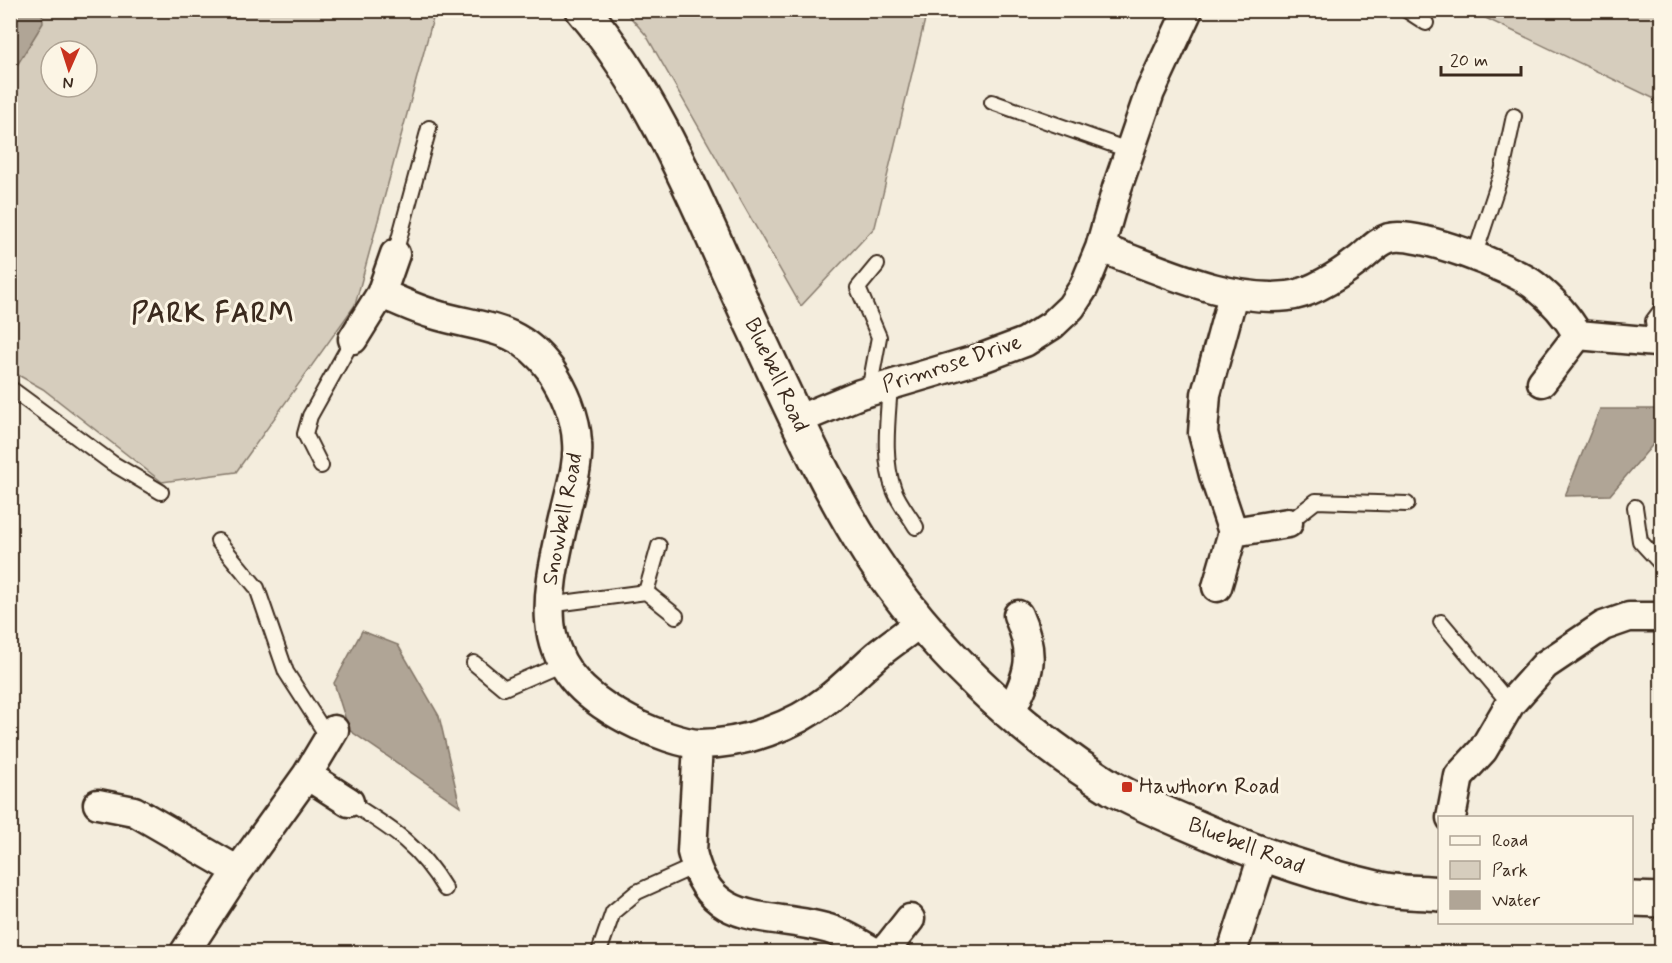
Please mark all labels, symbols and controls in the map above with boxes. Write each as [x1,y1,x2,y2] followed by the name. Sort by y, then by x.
[39,39,99,99] north arrow
[1441,39,1520,77] scale bar
[1450,49,1488,73] text: 20 m
[62,72,74,93] text: N
[131,296,295,333] district label: PARK FARM
[737,314,815,436] street label: Bluebell Road
[879,328,1025,400] street label: Primrose Drive
[536,451,590,587] street label: Snowbell Road
[1139,773,1279,801] place label: Hawthorn Road
[1120,780,1134,794] marker: Hawthorn Road
[1184,811,1308,881] street label: Bluebell Road
[1438,816,1633,924] legend
[1492,829,1528,853] text: Road
[1492,859,1528,883] text: Park
[1492,889,1541,913] text: Water

